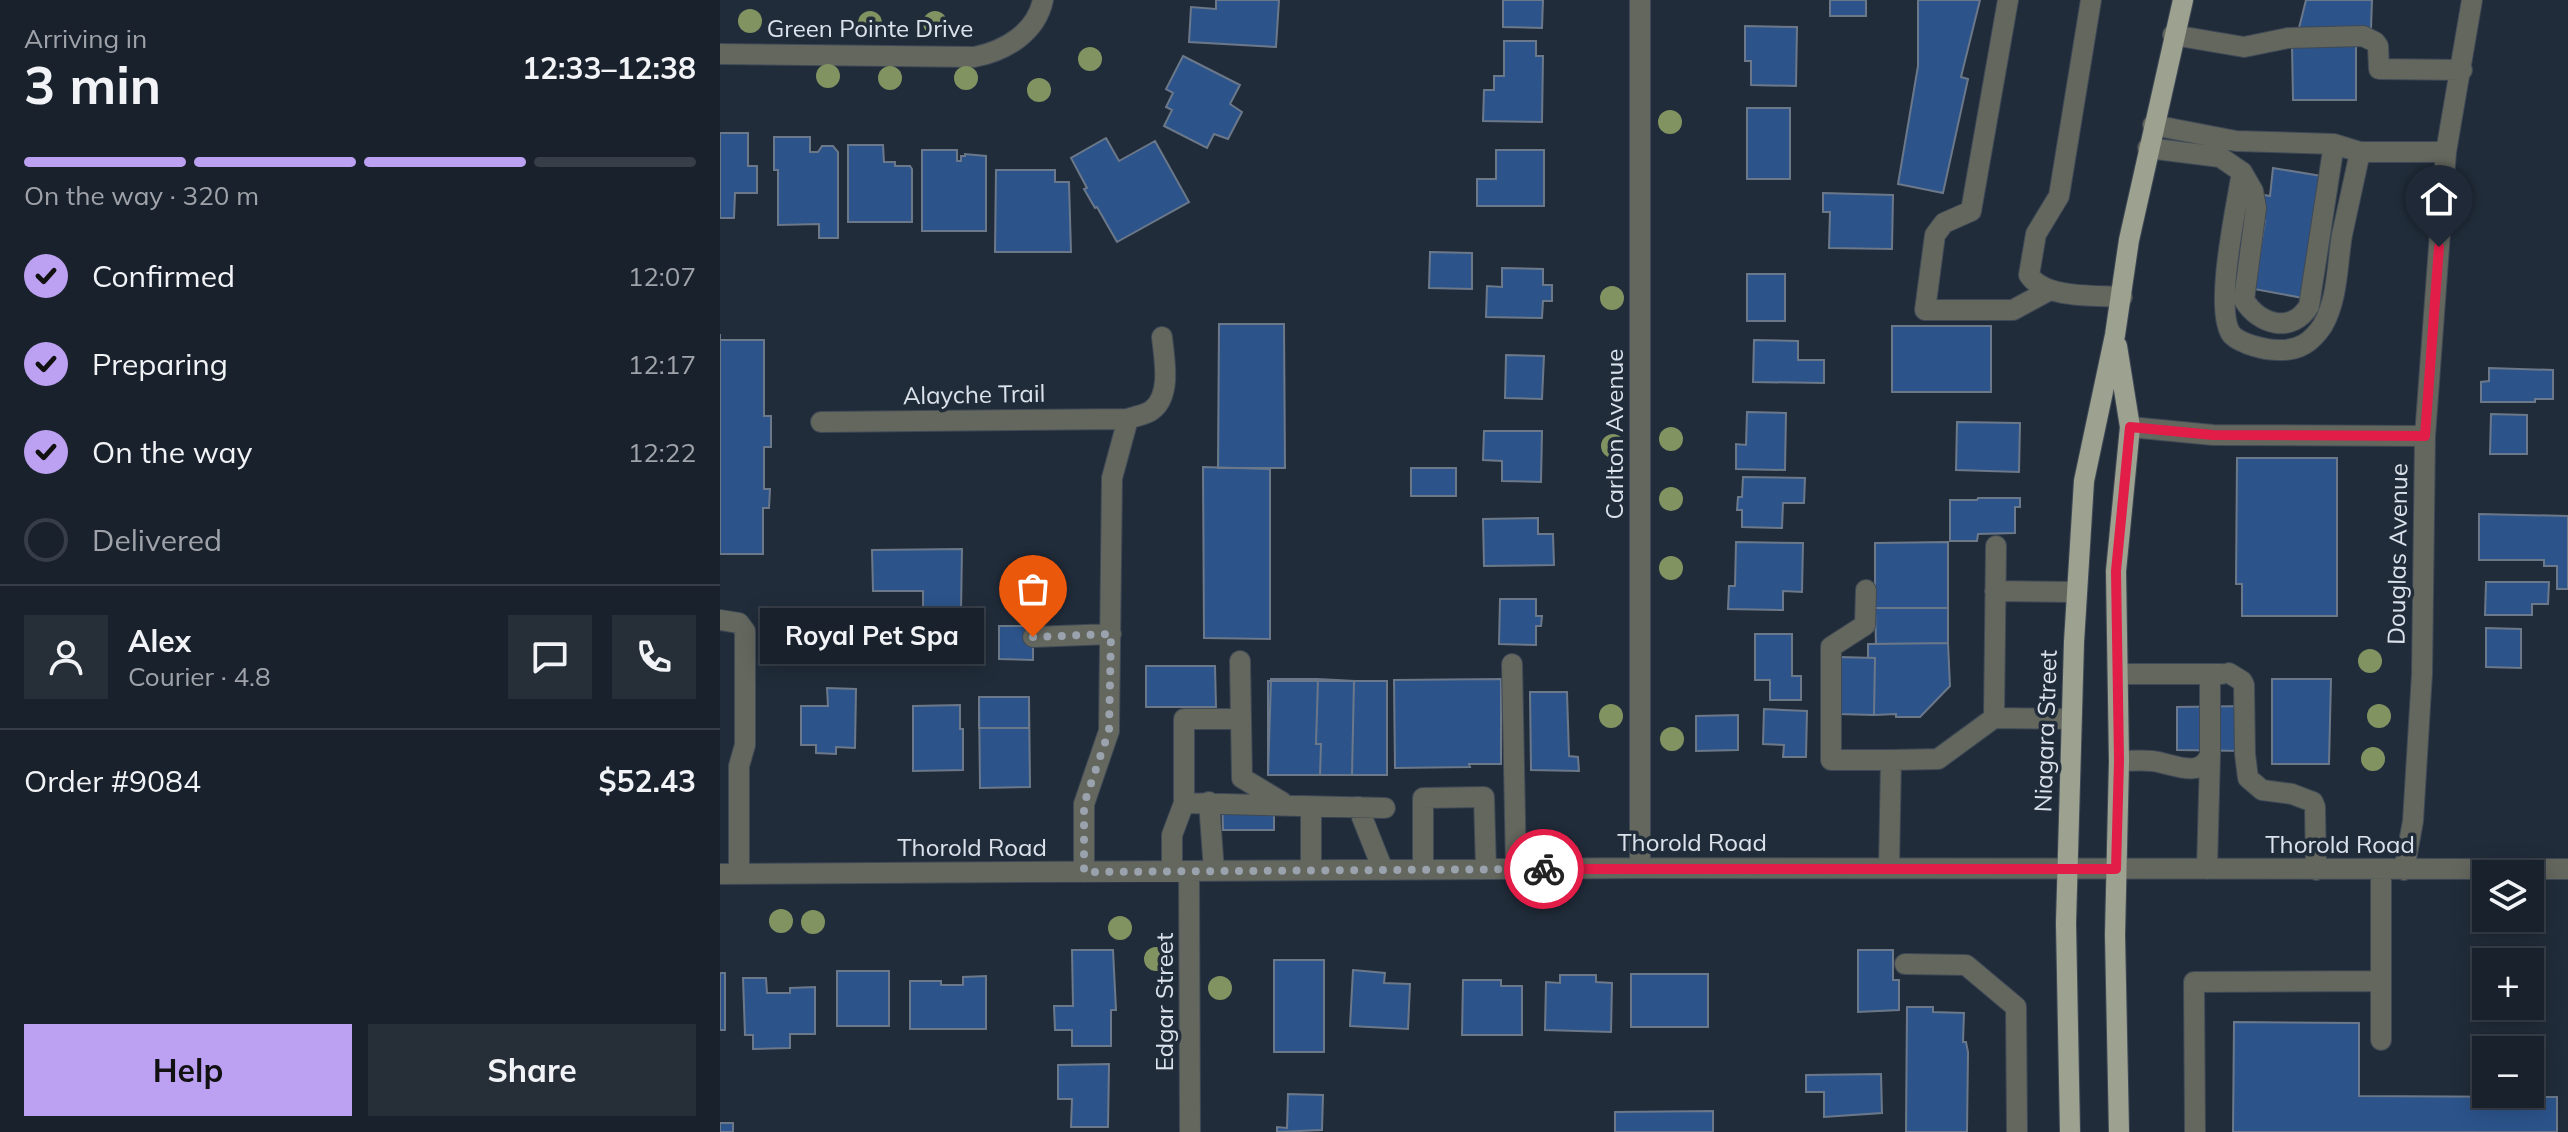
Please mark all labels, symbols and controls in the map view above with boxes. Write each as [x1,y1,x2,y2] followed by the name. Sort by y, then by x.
[767,13,973,43] street label: Green Pointe Drive
[24,22,147,55] text: Arriving in
[522,49,696,87] text: 12:33–12:38
[24,52,161,117] text: 3 min
[2405,165,2473,247] pin
[2417,177,2461,221] icon: home
[24,179,259,212] text: On the way · 320 m
[24,254,68,298] icon: check
[92,257,235,295] text: Confirmed
[628,260,696,293] text: 12:07
[24,342,68,386] icon: check
[92,345,228,383] text: Preparing
[628,348,696,381] text: 12:17
[1599,349,1629,519] street label: Carlton Avenue
[902,378,1046,410] street label: Alayche Trail
[24,430,68,474] icon: check
[92,433,252,471] text: On the way
[628,436,696,469] text: 12:22
[2380,463,2414,645] street label: Douglas Avenue
[92,521,222,559] text: Delivered
[999,555,1067,637] pin
[1011,567,1055,611] icon: bag
[761,609,985,665] callout: Royal Pet Spa
[24,615,108,699] button: person
[508,615,592,699] button: chat
[612,615,696,699] button: phone
[785,619,959,652] text: Royal Pet Spa
[128,622,191,660] text: Alex
[2027,649,2063,813] street label: Niagara Street
[128,660,271,693] text: Courier · 4.8
[24,762,201,800] text: Order #9084
[599,762,696,800] text: $52.43
[1617,827,1767,857] street label: Thorold Road
[1504,829,1584,909] courier
[2265,829,2415,859] street label: Thorold Road
[897,832,1047,862] street label: Thorold Road
[1522,847,1566,891] icon: bike
[2472,860,2544,1108] map controls
[2472,860,2544,932] button: layers
[1149,933,1179,1071] street label: Edgar Street
[2472,948,2544,1020] button: +
[24,1024,352,1116] button: Help
[368,1024,696,1116] button: Share
[2472,1036,2544,1108] button: −

